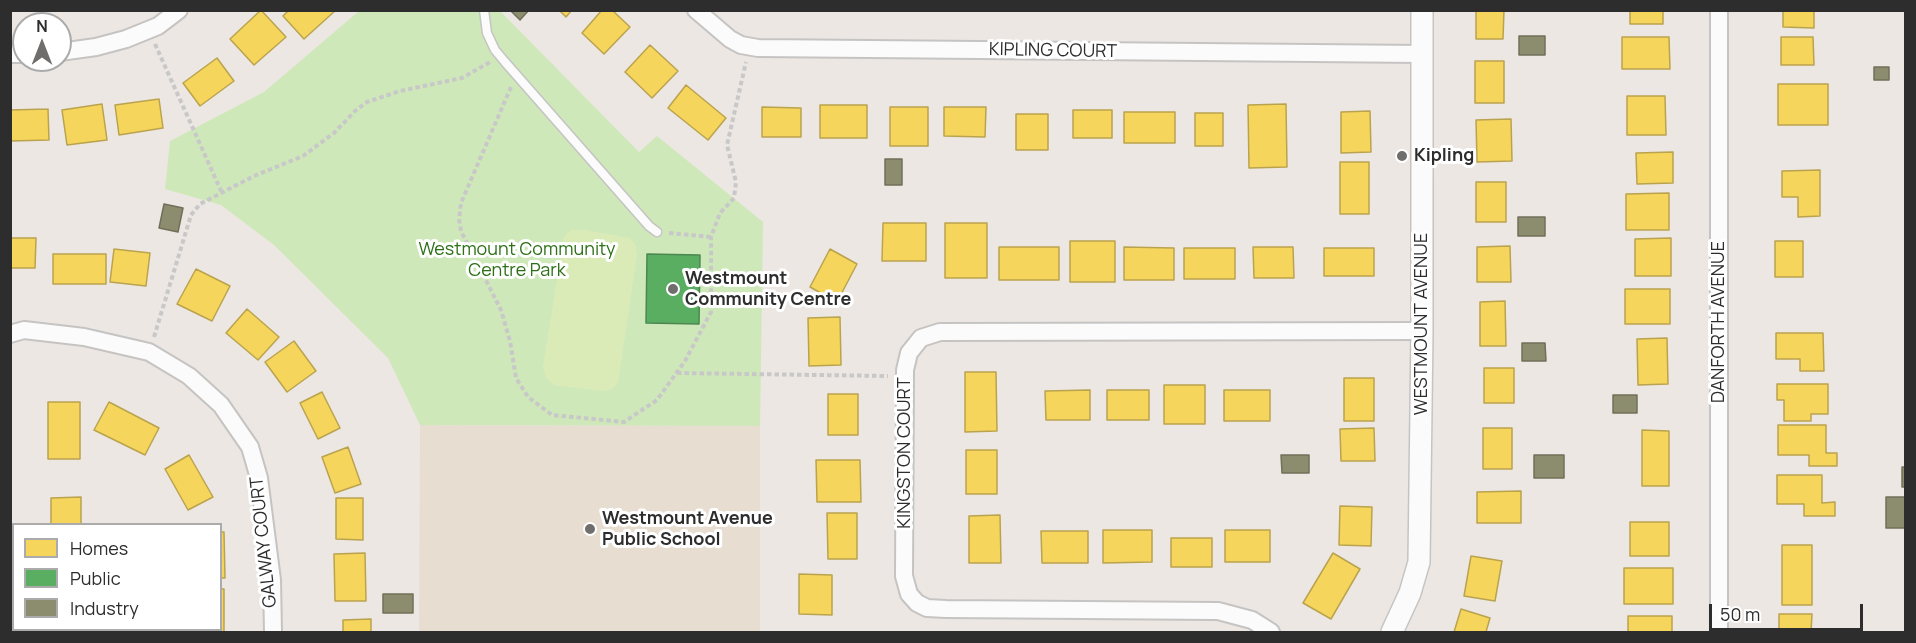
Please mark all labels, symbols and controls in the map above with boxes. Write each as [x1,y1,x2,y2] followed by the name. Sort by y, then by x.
[12,12,72,72] north arrow
[36,15,48,37] text: N
[989,39,1117,63] street label: KIPLING COURT
[1414,145,1474,167] place label: Kipling
[1395,149,1409,163] marker: Kipling
[1411,233,1433,415] street label: WESTMOUNT AVENUE
[418,239,616,282] park label: Westmount Community Centre Park
[1708,241,1730,403] street label: DANFORTH AVENUE
[685,268,851,310] place label: Westmount Community Centre
[666,282,680,296] marker: Westmount Community Centre
[894,377,916,529] street label: KINGSTON COURT
[246,475,282,609] street label: GALWAY COURT
[602,508,773,550] place label: Westmount Avenue Public School
[583,522,597,536] marker: Westmount Avenue Public School
[12,523,222,631] legend
[70,536,128,560] text: Homes
[70,566,121,590] text: Public
[1712,592,1866,630] scale bar
[70,596,139,620] text: Industry
[1720,602,1760,626] text: 50 m

